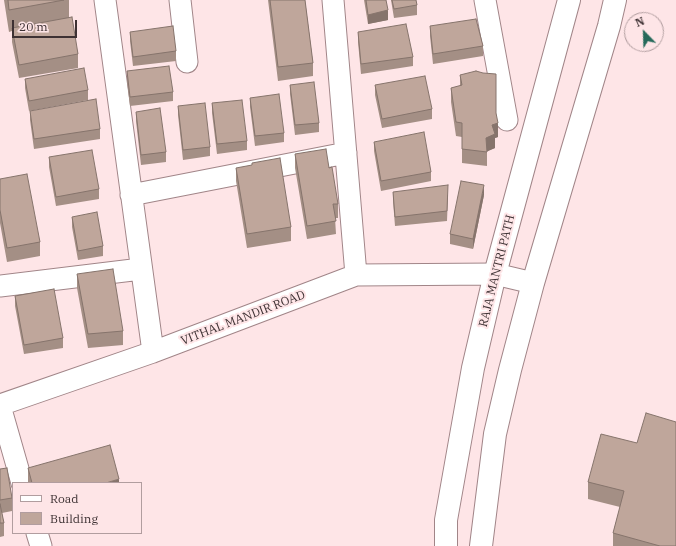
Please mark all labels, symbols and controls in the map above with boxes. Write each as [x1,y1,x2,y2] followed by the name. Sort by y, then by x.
[14,12,79,38] scale bar
[624,12,664,52] north arrow
[633,14,646,30] text: N
[19,19,48,34] text: 20 m
[476,213,518,329] street label: RAJA MANTRI PATH
[179,288,307,348] street label: VITHAL MANDIR ROAD
[12,482,142,534] legend
[50,491,79,506] text: Road
[50,511,98,526] text: Building

